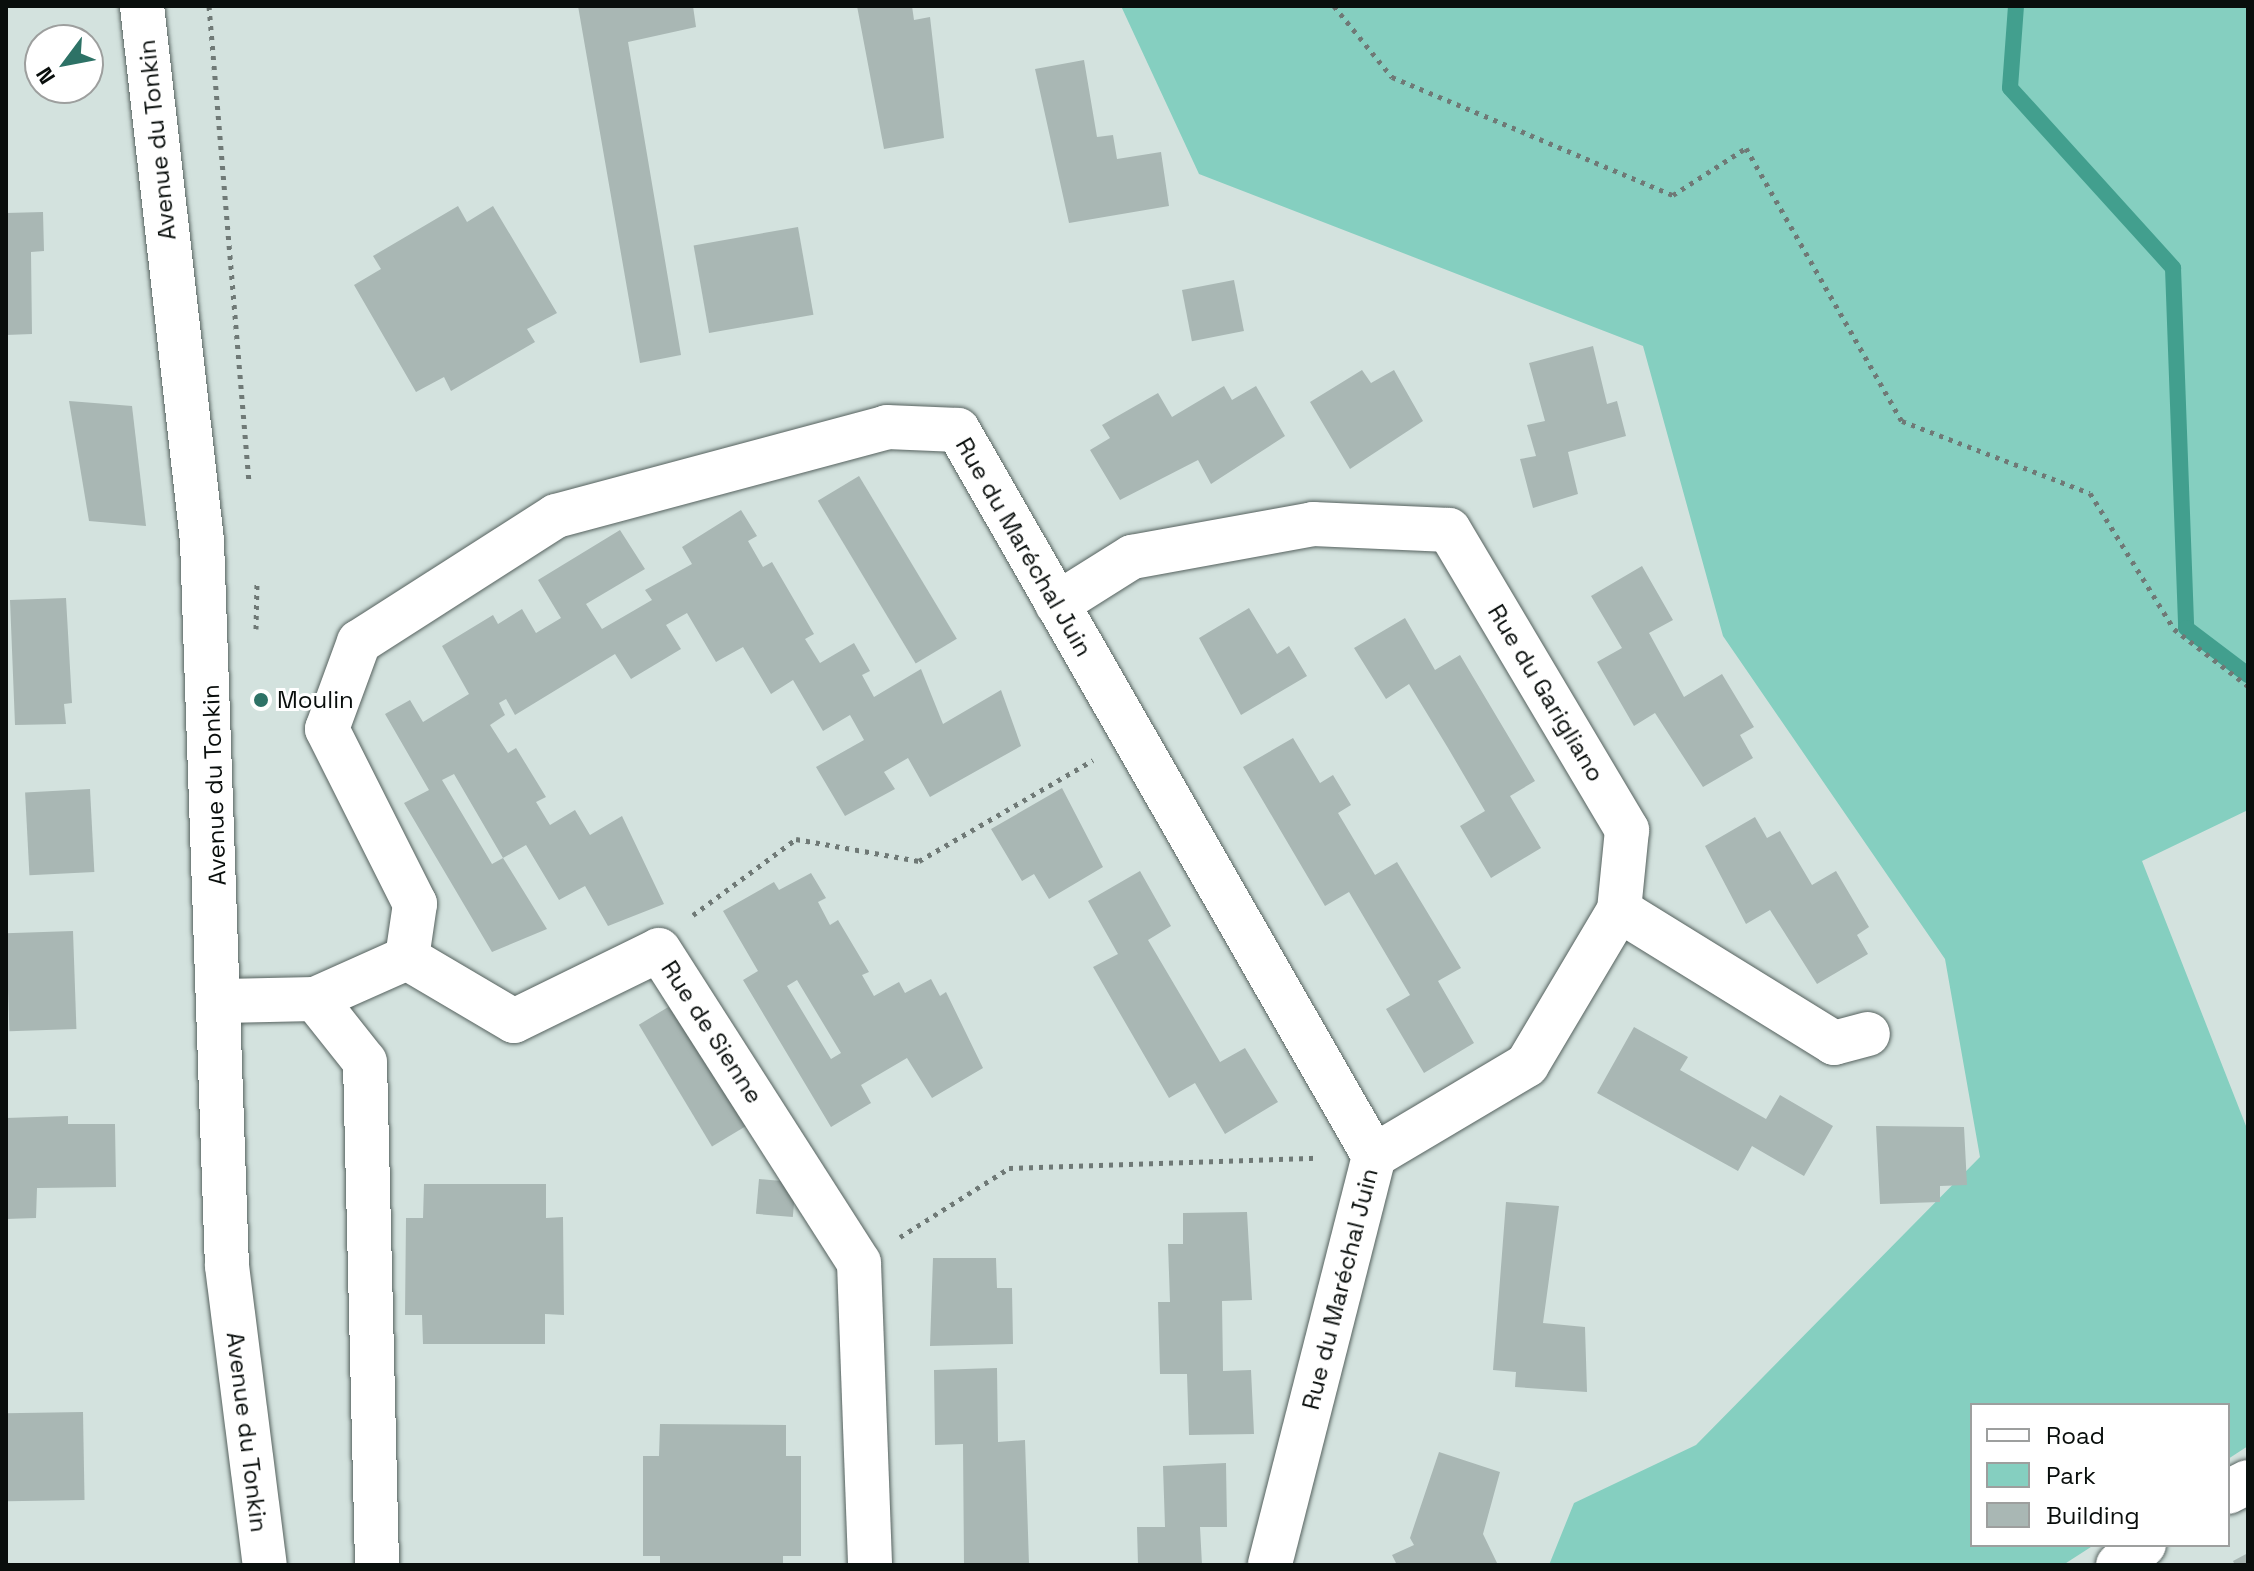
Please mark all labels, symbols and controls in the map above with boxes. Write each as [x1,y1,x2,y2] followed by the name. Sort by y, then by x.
[24,24,104,104] north arrow
[132,38,182,242] street label: Avenue du Tonkin
[30,62,61,89] text: N
[950,433,1098,661] street label: Rue du Maréchal Juin
[1482,599,1610,787] street label: Rue du Garigliano
[196,684,232,886] street label: Avenue du Tonkin
[277,686,354,714] place label: Moulin
[252,691,270,709] marker: Moulin
[655,955,769,1109] street label: Rue de Sienne
[1296,1165,1384,1413] street label: Rue du Maréchal Juin
[220,1330,274,1534] street label: Avenue du Tonkin
[1970,1403,2230,1547] legend
[2046,1420,2105,1451] text: Road
[2046,1460,2096,1491] text: Park
[2046,1500,2140,1531] text: Building

